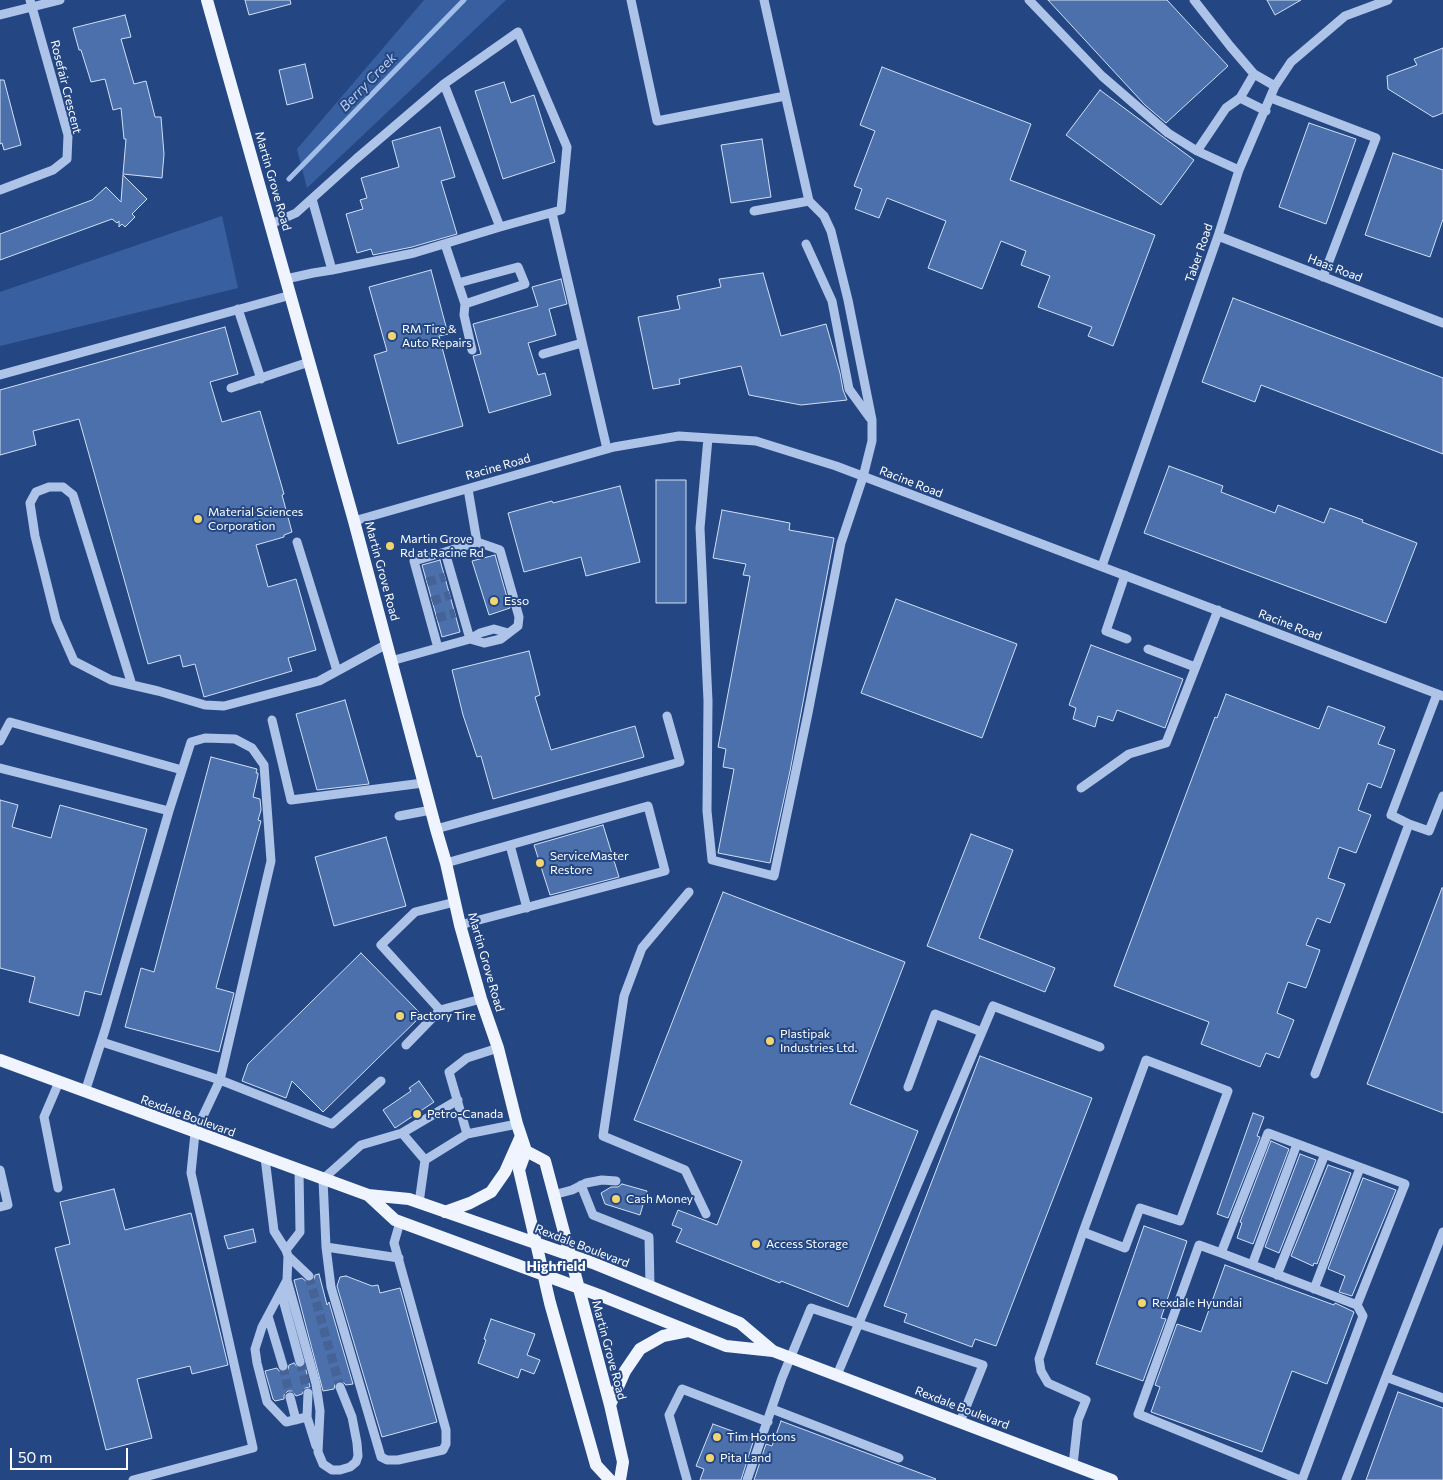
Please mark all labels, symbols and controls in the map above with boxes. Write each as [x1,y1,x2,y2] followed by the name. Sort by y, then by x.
[47,39,85,135] street label: Rosefair Crescent
[336,49,400,115] water label: Berry Creek
[252,130,294,232] street label: Martin Grove Road
[1182,222,1216,284] street label: Taber Road
[1306,251,1364,285] street label: Haas Road
[402,322,472,350] place label: RM Tire & Auto Repairs
[386,330,398,342] marker: RM Tire & Auto Repairs
[464,451,532,483] street label: Racine Road
[877,463,945,501] street label: Racine Road
[208,505,303,533] place label: Material Sciences Corporation
[192,513,204,525] marker: Material Sciences Corporation
[362,520,402,622] street label: Martin Grove Road
[400,532,484,560] place label: Martin Grove Rd at Racine Rd
[384,540,396,552] marker: Martin Grove Rd at Racine Rd
[504,594,529,608] place label: Esso
[488,595,500,607] marker: Esso
[1256,606,1324,644] street label: Racine Road
[550,849,629,877] place label: ServiceMaster Restore
[534,857,546,869] marker: ServiceMaster Restore
[465,911,507,1013] street label: Martin Grove Road
[410,1009,476,1023] place label: Factory Tire
[394,1010,406,1022] marker: Factory Tire
[780,1027,857,1055] place label: Plastipak Industries Ltd.
[764,1035,776,1047] marker: Plastipak Industries Ltd.
[139,1092,237,1140] street label: Rexdale Boulevard
[427,1107,503,1121] place label: Petro-Canada
[411,1108,423,1120] marker: Petro-Canada
[626,1192,693,1206] place label: Cash Money
[610,1193,622,1205] marker: Cash Money
[533,1221,631,1271] street label: Rexdale Boulevard
[766,1237,848,1251] place label: Access Storage
[750,1238,762,1250] marker: Access Storage
[526,1258,586,1274] district label: Highfield
[1152,1296,1242,1310] place label: Rexdale Hyundai
[1136,1297,1148,1309] marker: Rexdale Hyundai
[589,1299,629,1401] street label: Martin Grove Road
[913,1383,1011,1433] street label: Rexdale Boulevard
[727,1430,796,1444] place label: Tim Hortons
[711,1431,723,1443] marker: Tim Hortons
[12,1438,130,1470] scale bar
[18,1448,52,1466] text: 50 m
[720,1451,771,1465] place label: Pita Land
[704,1452,716,1464] marker: Pita Land

